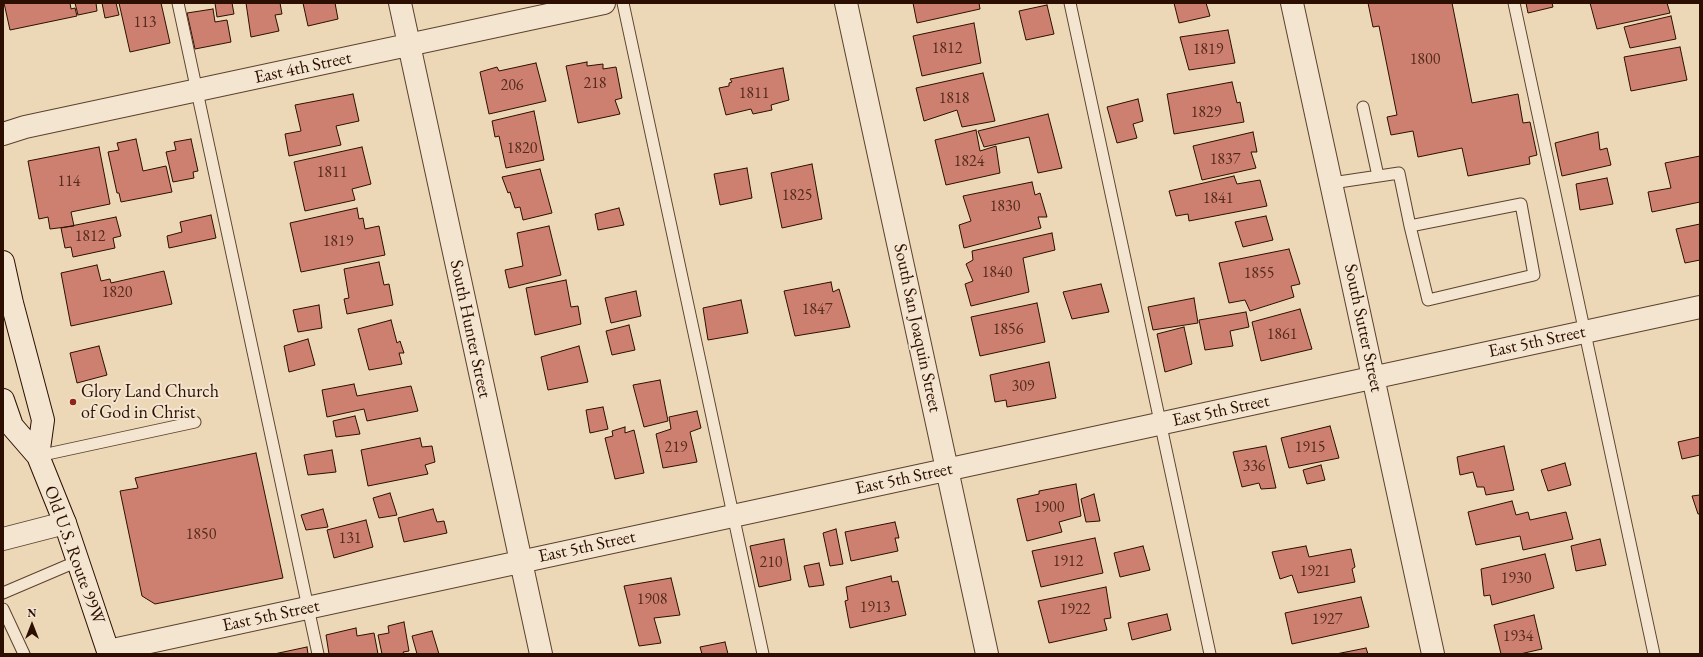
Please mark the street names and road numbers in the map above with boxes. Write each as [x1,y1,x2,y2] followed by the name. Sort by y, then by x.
[253,47,353,89] street label: East 4th Street
[889,242,945,414] street label: South San Joaquin Street
[445,258,495,400] street label: South Hunter Street
[1339,262,1387,394] street label: South Sutter Street
[1487,321,1587,363] street label: East 5th Street
[1171,390,1271,432] street label: East 5th Street
[854,458,954,500] street label: East 5th Street
[39,483,109,627] street label: Old U.S. Route 99W
[537,526,637,568] street label: East 5th Street
[221,595,321,637] street label: East 5th Street

